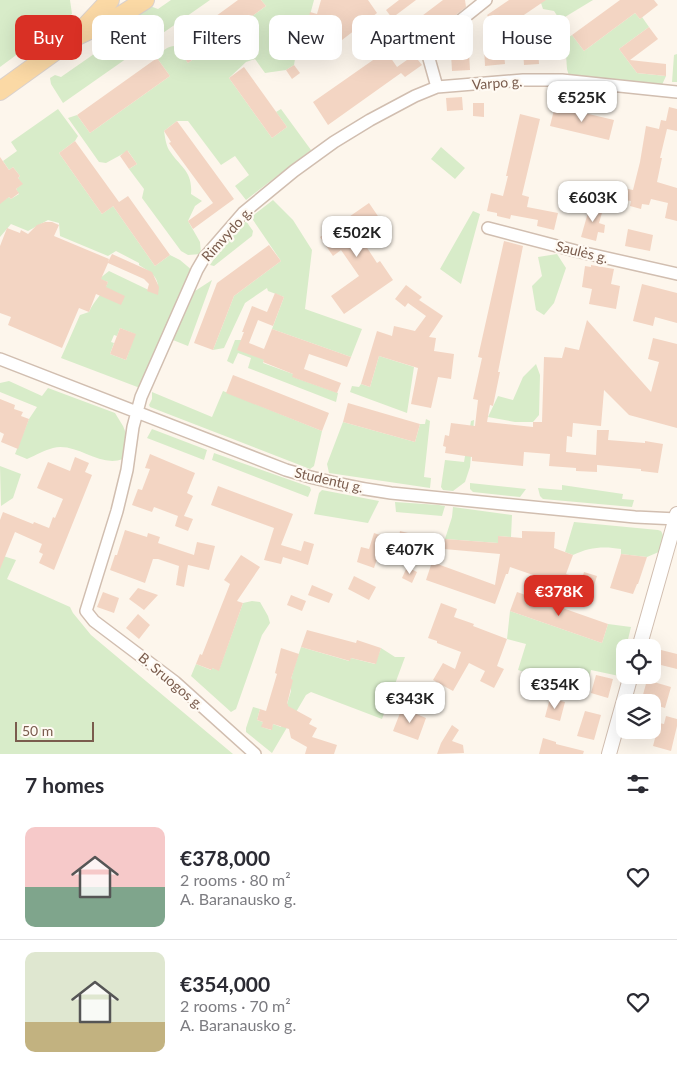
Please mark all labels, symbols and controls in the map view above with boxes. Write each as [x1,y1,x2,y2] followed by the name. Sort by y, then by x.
[15,15,82,60] chip: Buy
[92,15,164,60] chip: Rent
[174,15,259,60] chip: Filters
[269,15,342,60] chip: New
[352,15,473,60] chip: Apartment
[483,15,570,60] chip: House
[471,72,523,93] street label: Varpo g.
[547,80,617,123] pin: €525K
[558,87,606,106] text: €525K
[558,180,628,223] pin: €603K
[569,187,617,206] text: €603K
[198,203,256,264] street label: Rimvydo g.
[322,216,392,258] pin: €502K
[333,222,381,241] text: €502K
[554,237,610,266] street label: Saulės g.
[293,463,365,496] street label: Studentų g.
[375,532,445,575] pin: €407K
[386,539,434,558] text: €407K
[524,574,594,617] pin: €378K
[535,581,583,600] text: €378K
[616,639,661,739] map controls
[616,639,661,684] button: locate
[135,649,207,713] street label: B. Sruogos g.
[520,668,590,710] pin: €354K
[531,674,579,693] text: €354K
[375,682,445,724] pin: €343K
[386,688,434,707] text: €343K
[616,694,661,739] button: layers
[15,719,94,742] scale bar
[22,722,53,739] text: 50 m
[624,770,652,798] icon: filters
[25,772,104,797] text: 7 homes
[180,845,270,870] text: €378,000
[65,847,125,907] icon: home
[624,863,652,891] icon: heart
[180,870,291,889] text: 2 rooms · 80 m²
[180,889,296,908] text: A. Baranausko g.
[180,971,270,996] text: €354,000
[65,972,125,1032] icon: home
[624,988,652,1016] icon: heart
[180,996,291,1015] text: 2 rooms · 70 m²
[180,1015,296,1034] text: A. Baranausko g.

